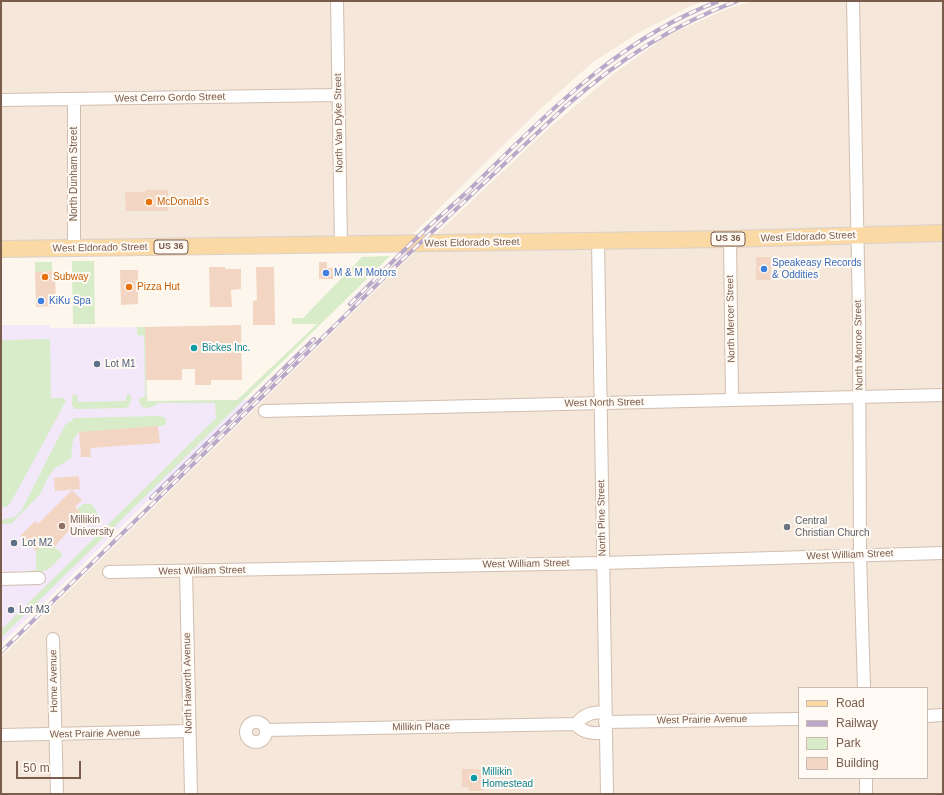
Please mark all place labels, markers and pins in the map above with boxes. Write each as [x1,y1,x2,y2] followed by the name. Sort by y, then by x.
[157,196,209,208] place label: McDonald's
[144,197,154,207] marker: McDonald's
[772,257,861,280] place label: Speakeasy Records & Oddities
[759,264,769,274] marker: Speakeasy Records & Oddities
[334,267,396,279] place label: M & M Motors
[321,268,331,278] marker: M & M Motors
[53,271,89,283] place label: Subway
[40,272,50,282] marker: Subway
[137,281,180,293] place label: Pizza Hut
[124,282,134,292] marker: Pizza Hut
[49,295,91,307] place label: KiKu Spa
[36,296,46,306] marker: KiKu Spa
[202,342,250,354] place label: Bickes Inc.
[189,343,199,353] marker: Bickes Inc.
[105,358,136,370] place label: Lot M1
[92,359,102,369] marker: Lot M1
[70,514,114,538] place label: Millikin University
[795,515,869,538] place label: Central Christian Church
[57,521,67,531] marker: Millikin University
[782,522,792,532] marker: Central Christian Church
[22,537,53,549] place label: Lot M2
[9,538,19,548] marker: Lot M2
[19,604,50,616] place label: Lot M3
[6,605,16,615] marker: Lot M3
[482,766,533,790] place label: Millikin Homestead
[469,773,479,783] marker: Millikin Homestead

